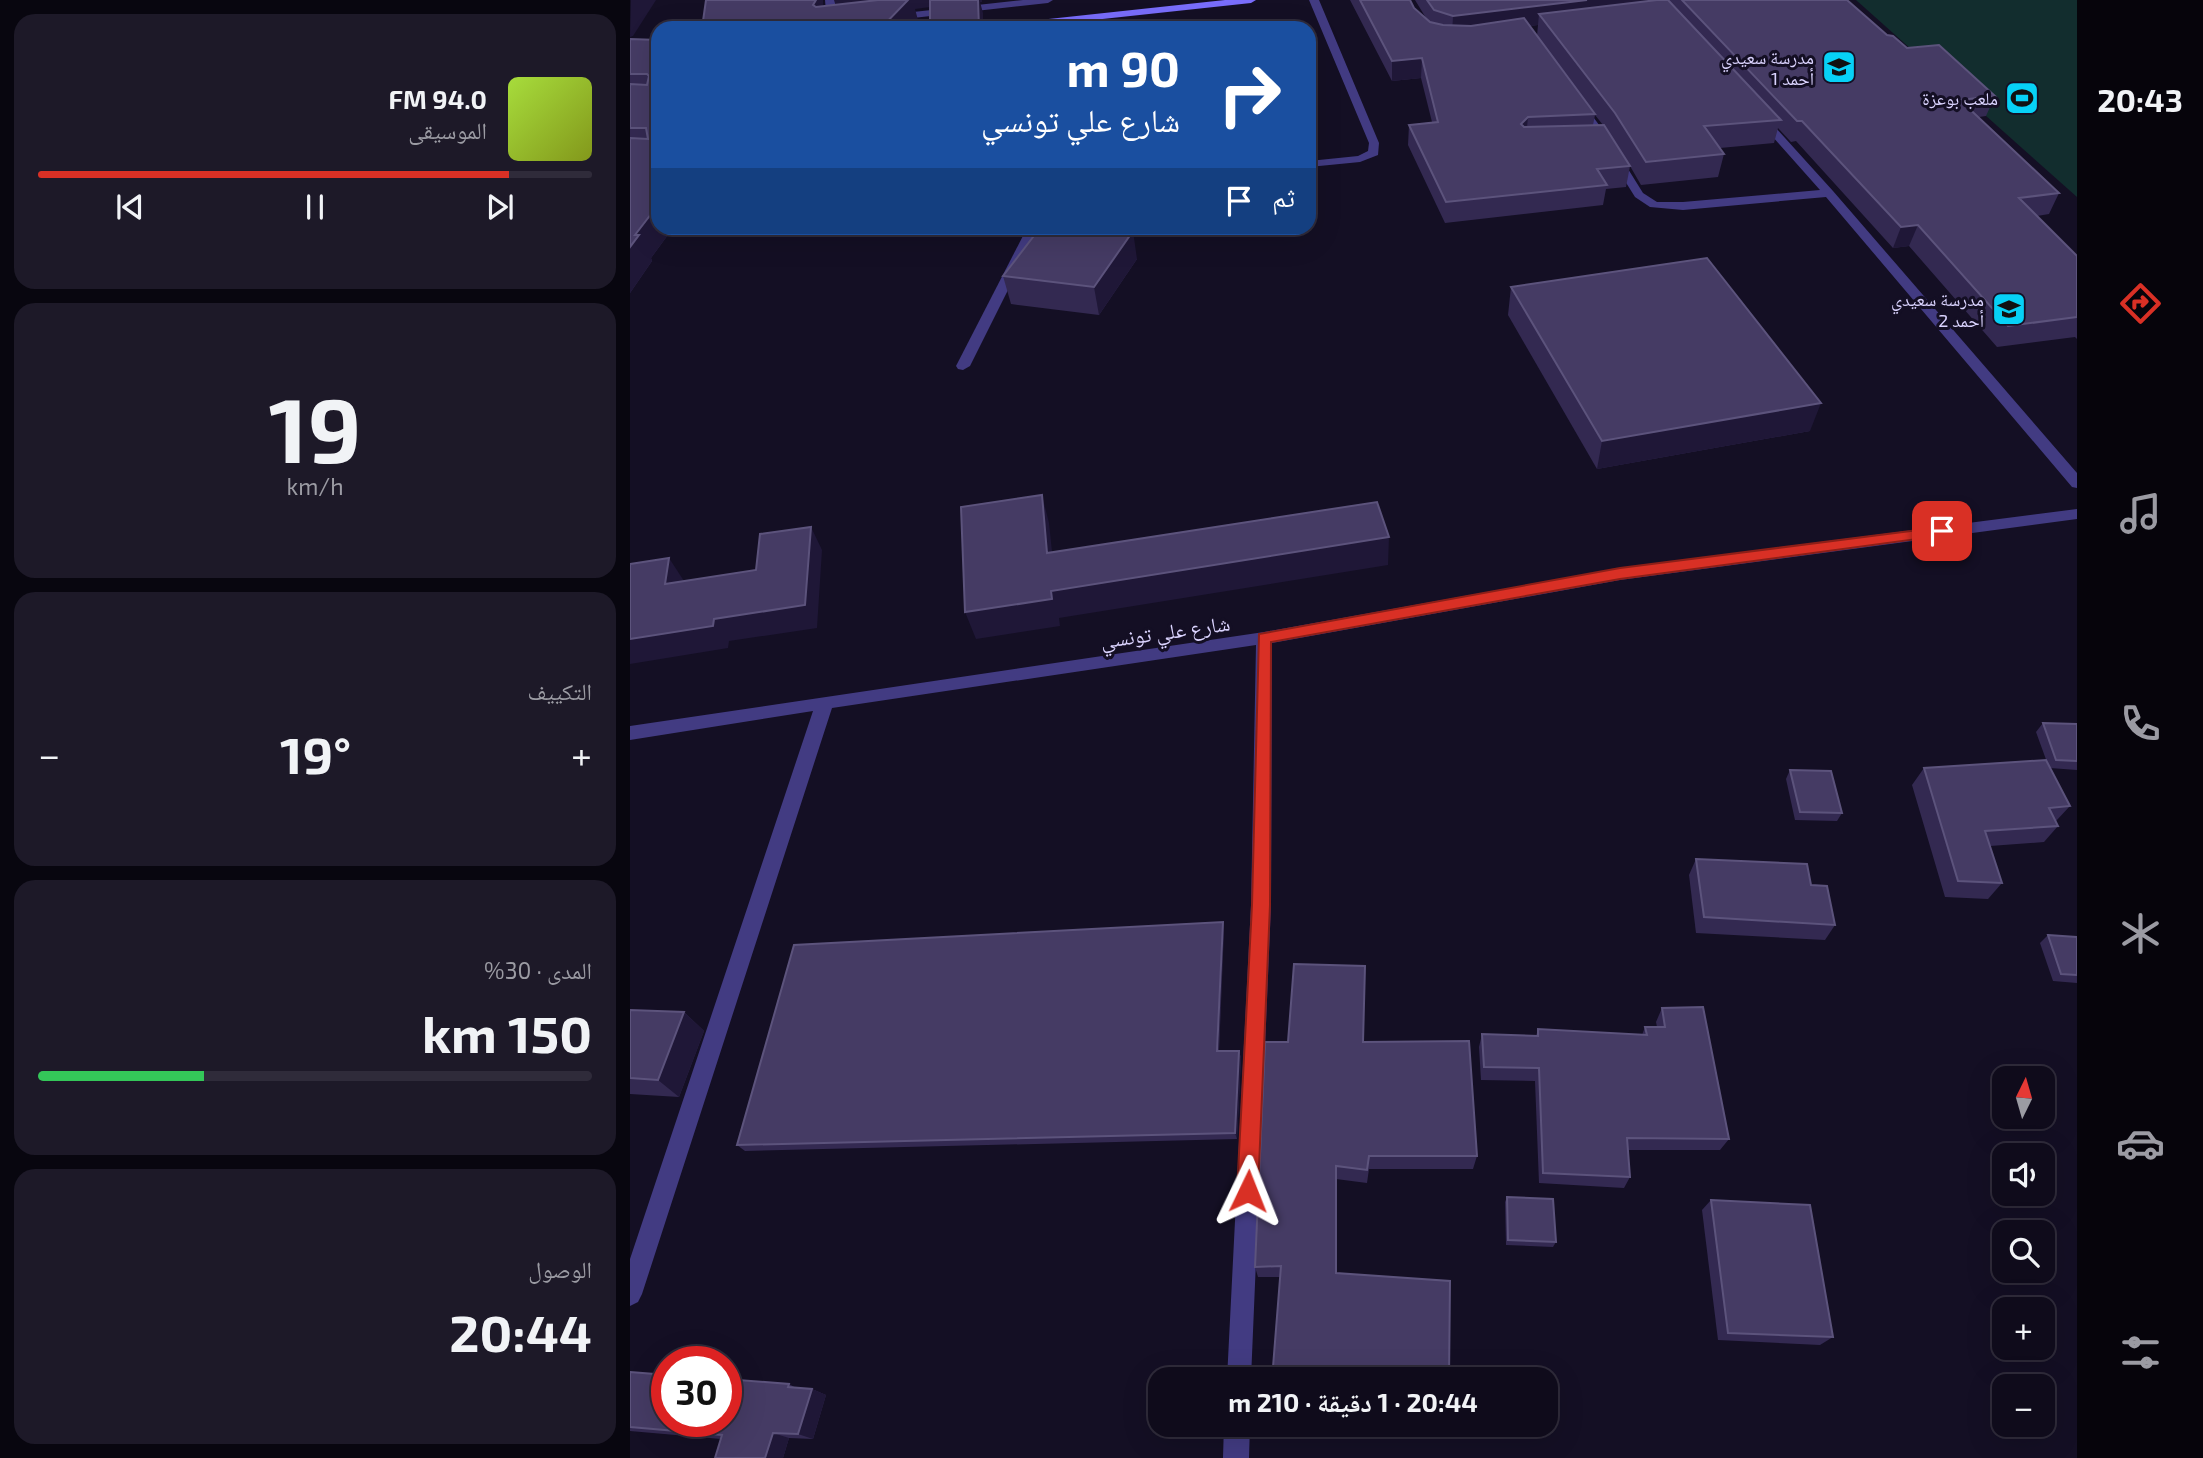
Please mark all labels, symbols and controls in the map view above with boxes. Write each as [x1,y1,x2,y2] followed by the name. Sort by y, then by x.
[1066,38,1180,97] text: 90 m
[1721,46,1814,89] place label: مدرسة سعيدي أحمد 1
[1820,48,1858,86] school or university icon: مدرسة سعيدي أحمد 1
[1204,49,1295,140] icon: right
[2003,79,2041,117] sports icon: ملعب بوعزة
[2097,80,2183,118] text: 20:43
[388,83,487,114] text: 94.0 FM
[1922,87,1998,110] place label: ملعب بوعزة
[981,100,1180,138] text: شارع علي تونسي
[408,116,487,144] text: الموسيقى
[1272,181,1295,212] text: ثم
[1220,182,1258,220] icon: arrive
[111,188,149,226] icon: previous
[296,188,334,226] icon: pause
[481,188,519,226] icon: next
[2116,279,2165,328] icon: directions
[1891,288,1984,331] place label: مدرسة سعيدي أحمد 2
[1990,290,2028,328] school or university icon: مدرسة سعيدي أحمد 2
[269,372,362,481] text: 19
[286,472,344,500] text: km/h
[2116,489,2165,538] icon: music
[1912,501,1972,561] pin
[1923,512,1961,550] icon: arrive
[1099,610,1232,658] street label: شارع علي تونسي
[527,677,592,705] text: التكييف
[2116,699,2165,748] icon: phone
[280,722,351,784] text: 19°
[38,731,60,777] text: −
[571,731,592,777] text: +
[2116,909,2165,958] icon: climate
[484,956,592,984] text: المدى · 30%
[422,1001,592,1063] text: 150 km
[1992,1066,2054,1129] north arrow
[1992,1066,2055,1437] map controls
[2116,1119,2165,1168] icon: car
[1992,1143,2055,1206] button: sound
[1211,1154,1285,1228] position arrow
[1992,1220,2055,1283] button: search
[528,1255,592,1283] text: الوصول
[1992,1297,2055,1360] button: +
[449,1300,592,1362] text: 20:44
[2116,1328,2165,1377] icon: filters
[651,1346,742,1437] speed limit sign: 30
[1992,1374,2055,1437] button: −
[1228,1386,1478,1417] text: 20:44 · 1 دقيقة · 210 m

